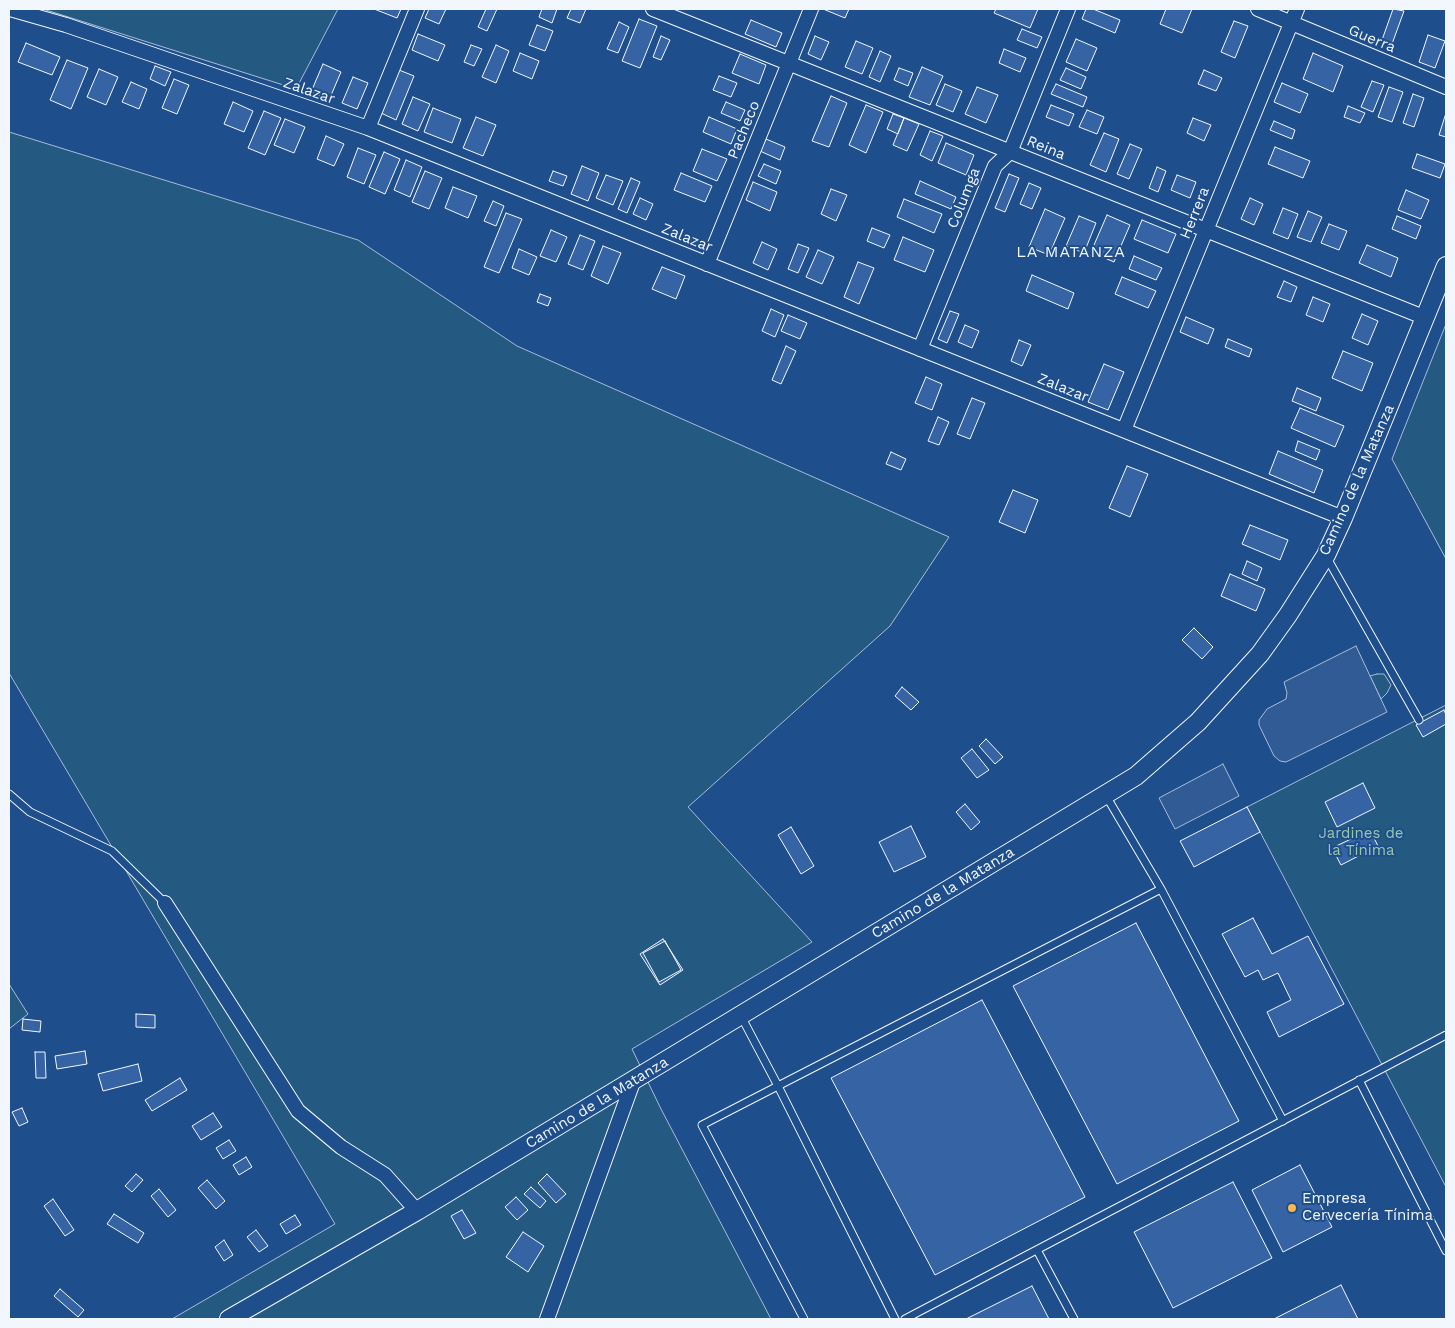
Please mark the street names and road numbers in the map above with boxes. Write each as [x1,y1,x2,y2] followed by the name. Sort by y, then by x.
[1346,21,1398,57] street label: Guerra
[281,74,337,108] street label: Zalazar
[724,98,764,162] street label: Pacheco
[1024,132,1068,164] street label: Reina
[944,165,984,231] street label: Columga
[1176,184,1214,242] street label: Herrera
[659,220,715,256] street label: Zalazar
[1035,370,1091,406] street label: Zalazar
[1316,402,1398,558] street label: Camino de la Matanza
[868,843,1018,943] street label: Camino de la Matanza
[522,1053,672,1153] street label: Camino de la Matanza

